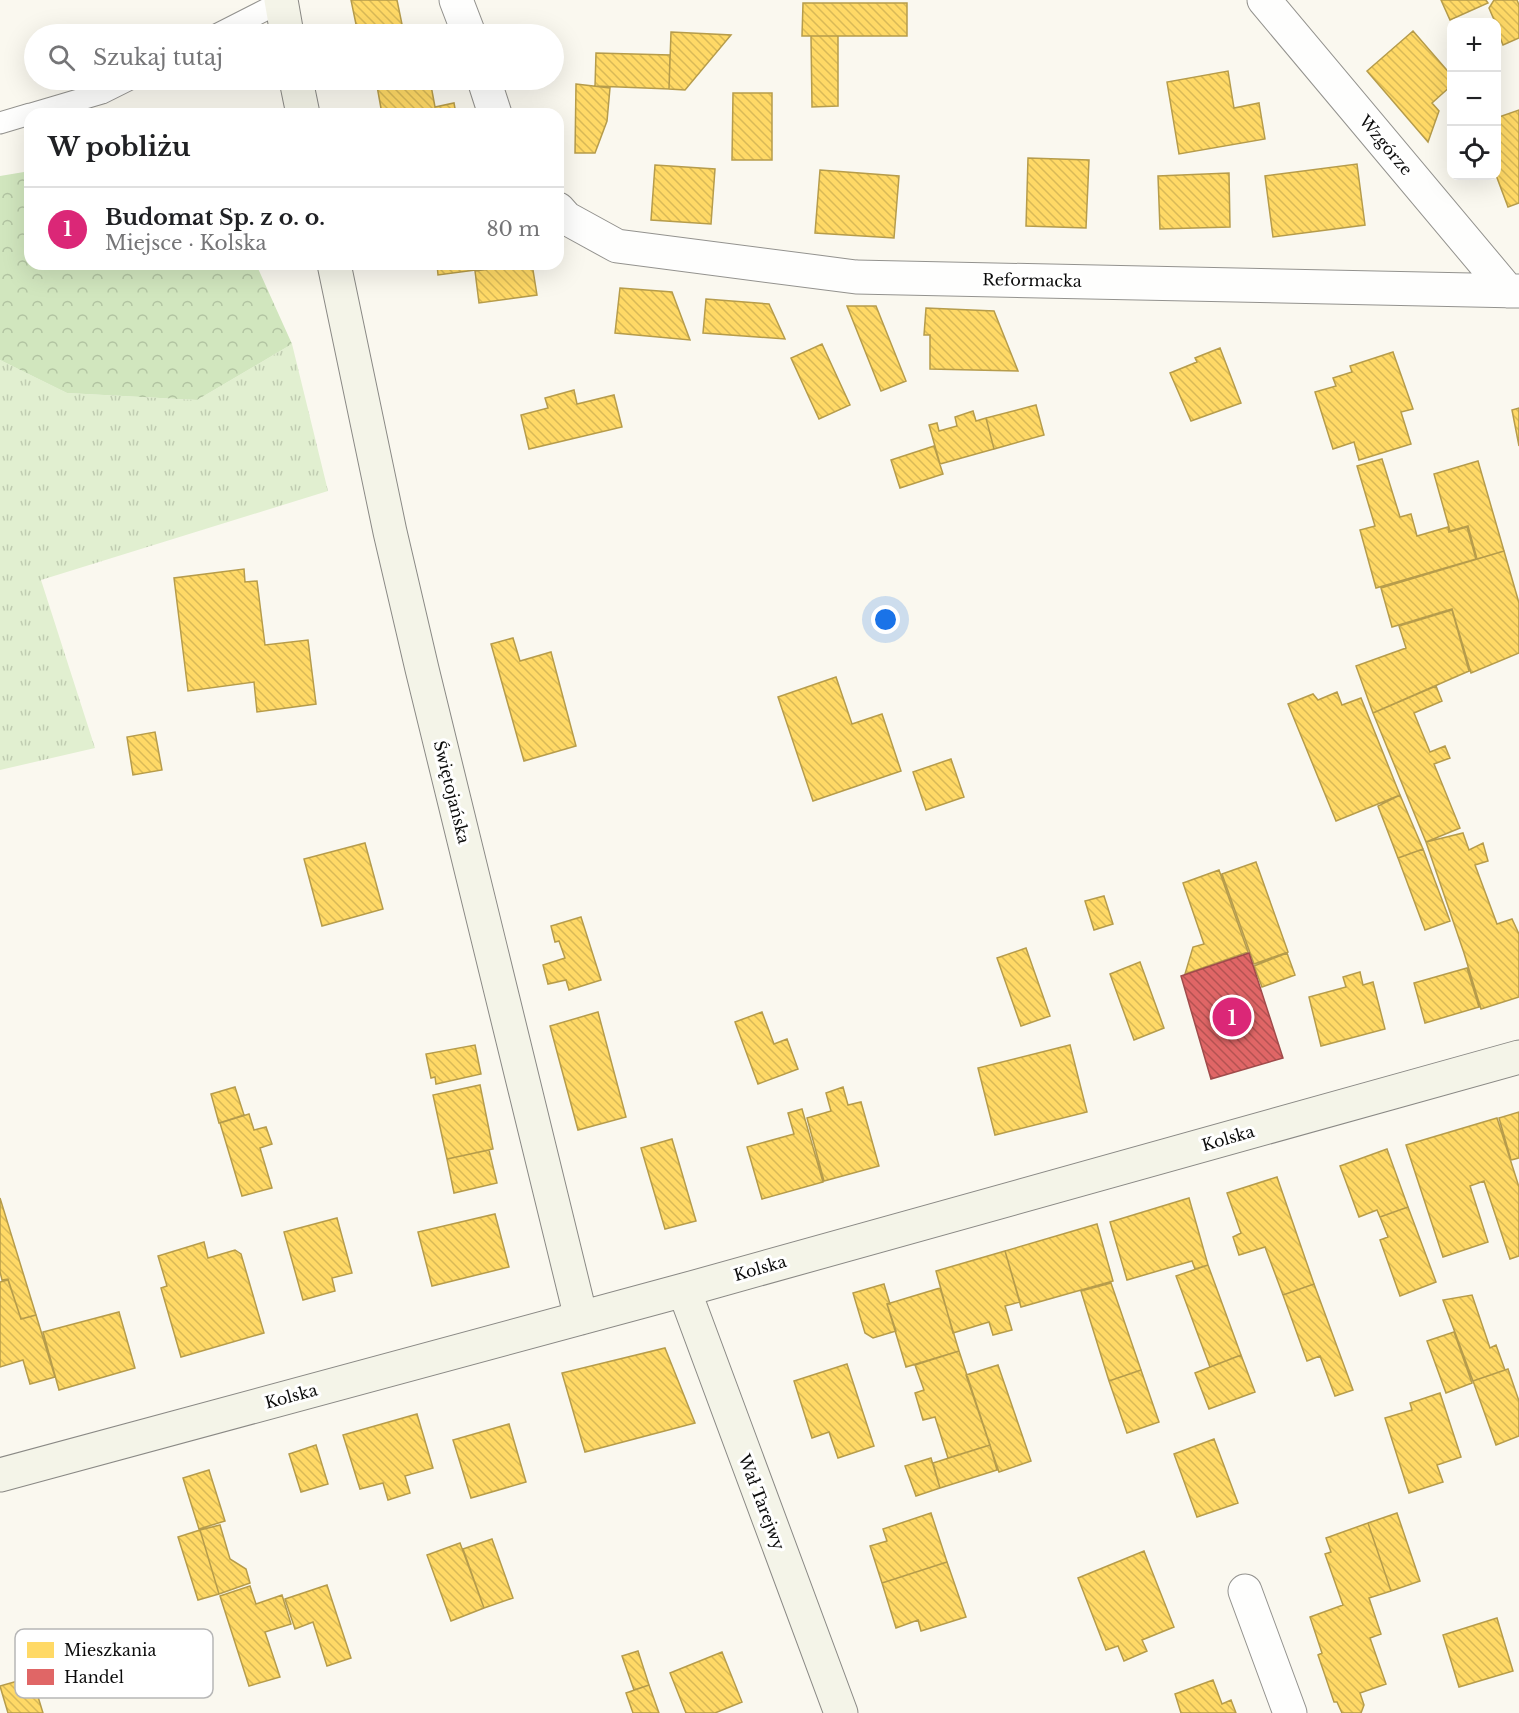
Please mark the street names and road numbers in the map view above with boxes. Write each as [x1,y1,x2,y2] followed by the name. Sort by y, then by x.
[1355,110,1417,179] street label: Wzgórze
[982,269,1082,291] street label: Reformacka
[430,738,475,846] street label: Świętojańska
[1199,1121,1257,1155] street label: Kolska
[731,1251,789,1285] street label: Kolska
[262,1379,320,1413] street label: Kolska
[734,1450,790,1553] street label: Wał Tarejwy

